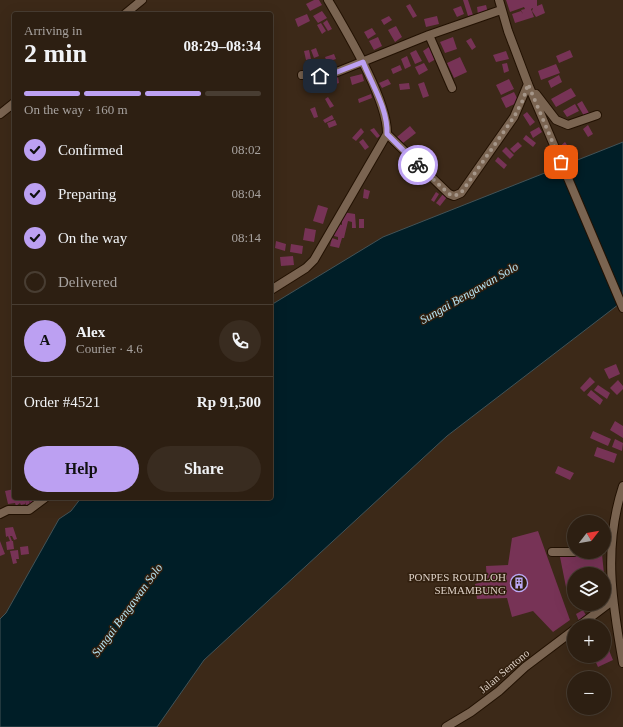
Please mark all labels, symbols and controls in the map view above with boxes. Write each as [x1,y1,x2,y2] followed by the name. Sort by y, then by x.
[24,23,82,38] text: Arriving in
[184,38,261,54] text: 08:29–08:34
[24,39,87,68] text: 2 min
[303,59,337,93] pin
[309,65,331,87] icon: home
[24,102,128,117] text: On the way · 160 m
[24,139,46,161] icon: check
[58,142,123,158] text: Confirmed
[231,142,261,157] text: 08:02
[398,145,438,185] courier
[544,145,578,179] pin
[550,151,572,173] icon: bag
[407,154,429,176] icon: bike
[24,183,46,205] icon: check
[58,186,116,202] text: Preparing
[231,186,261,201] text: 08:04
[24,227,46,249] icon: check
[58,230,127,246] text: On the way
[231,230,261,245] text: 08:14
[417,259,521,327] water label: Sungai Bengawan Solo
[58,274,117,290] text: Delivered
[219,320,261,362] button: phone
[76,324,105,340] text: Alex
[40,332,50,348] text: A
[76,341,143,356] text: Courier · 4.6
[24,394,100,410] text: Order #4521
[197,394,261,410] text: Rp 91,500
[24,446,139,492] button: Help
[147,446,261,492] button: Share
[567,515,611,559] north arrow
[567,515,611,715] map controls
[89,561,165,659] water label: Sungai Bengawan Solo
[567,567,611,611] button: layers
[409,571,506,596] place label: PONPES ROUDLOH SEMAMBUNG
[509,573,529,593] building icon: PONPES ROUDLOH SEMAMBUNG
[567,619,611,663] button: +
[477,646,532,695] street label: Jalan Sentono
[567,671,611,715] button: −

